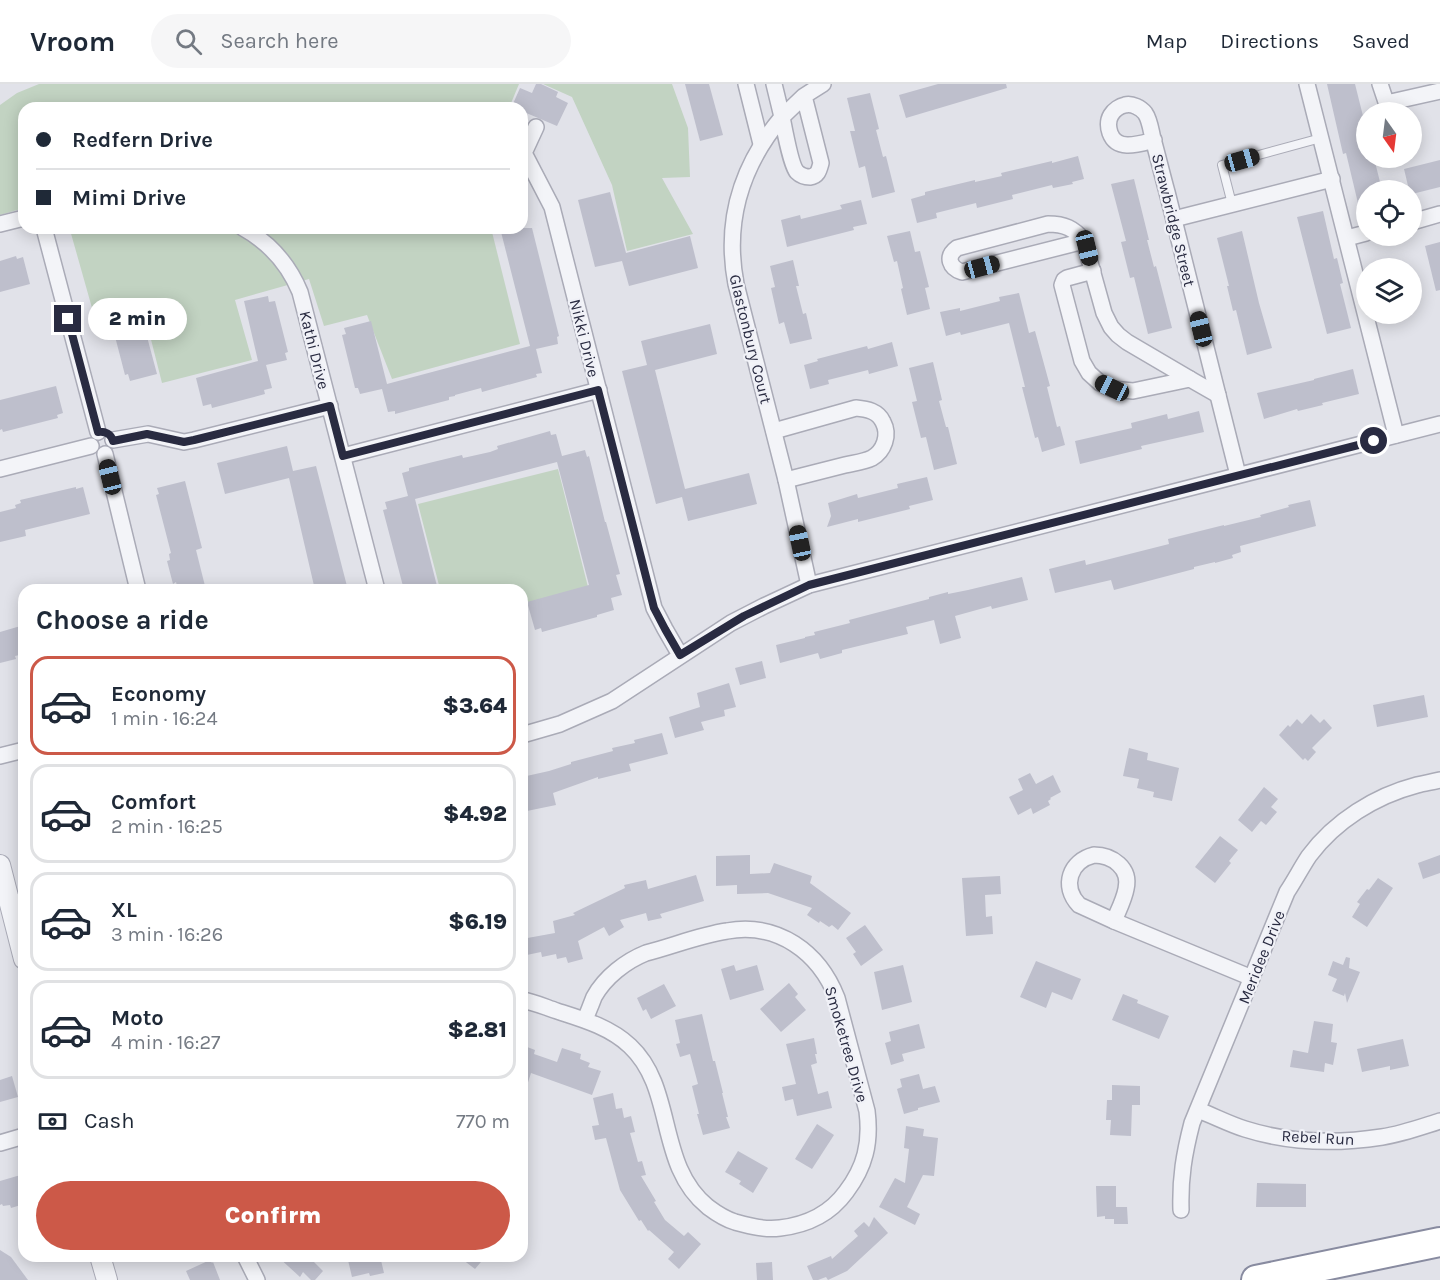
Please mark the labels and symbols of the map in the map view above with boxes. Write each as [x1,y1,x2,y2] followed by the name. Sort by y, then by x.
[1356,102,1422,168] north arrow
[1222,146,1262,174] car
[1148,152,1199,289] street label: Strawbridge Street
[1074,228,1100,268] car
[962,254,1002,280] car
[725,272,776,406] street label: Glastonbury Court
[566,297,603,379] street label: Nikki Drive
[89,298,188,340] callout: 2 min
[54,305,81,332] route end
[296,309,333,391] street label: Kathi Drive
[1188,309,1214,349] car
[1092,372,1132,404] car
[1360,427,1387,454] route start
[97,457,123,497] car
[787,524,813,562] car
[1234,908,1289,1007] street label: Meridee Drive
[821,984,872,1104] street label: Smoketree Drive
[1281,1126,1355,1149] street label: Rebel Run

